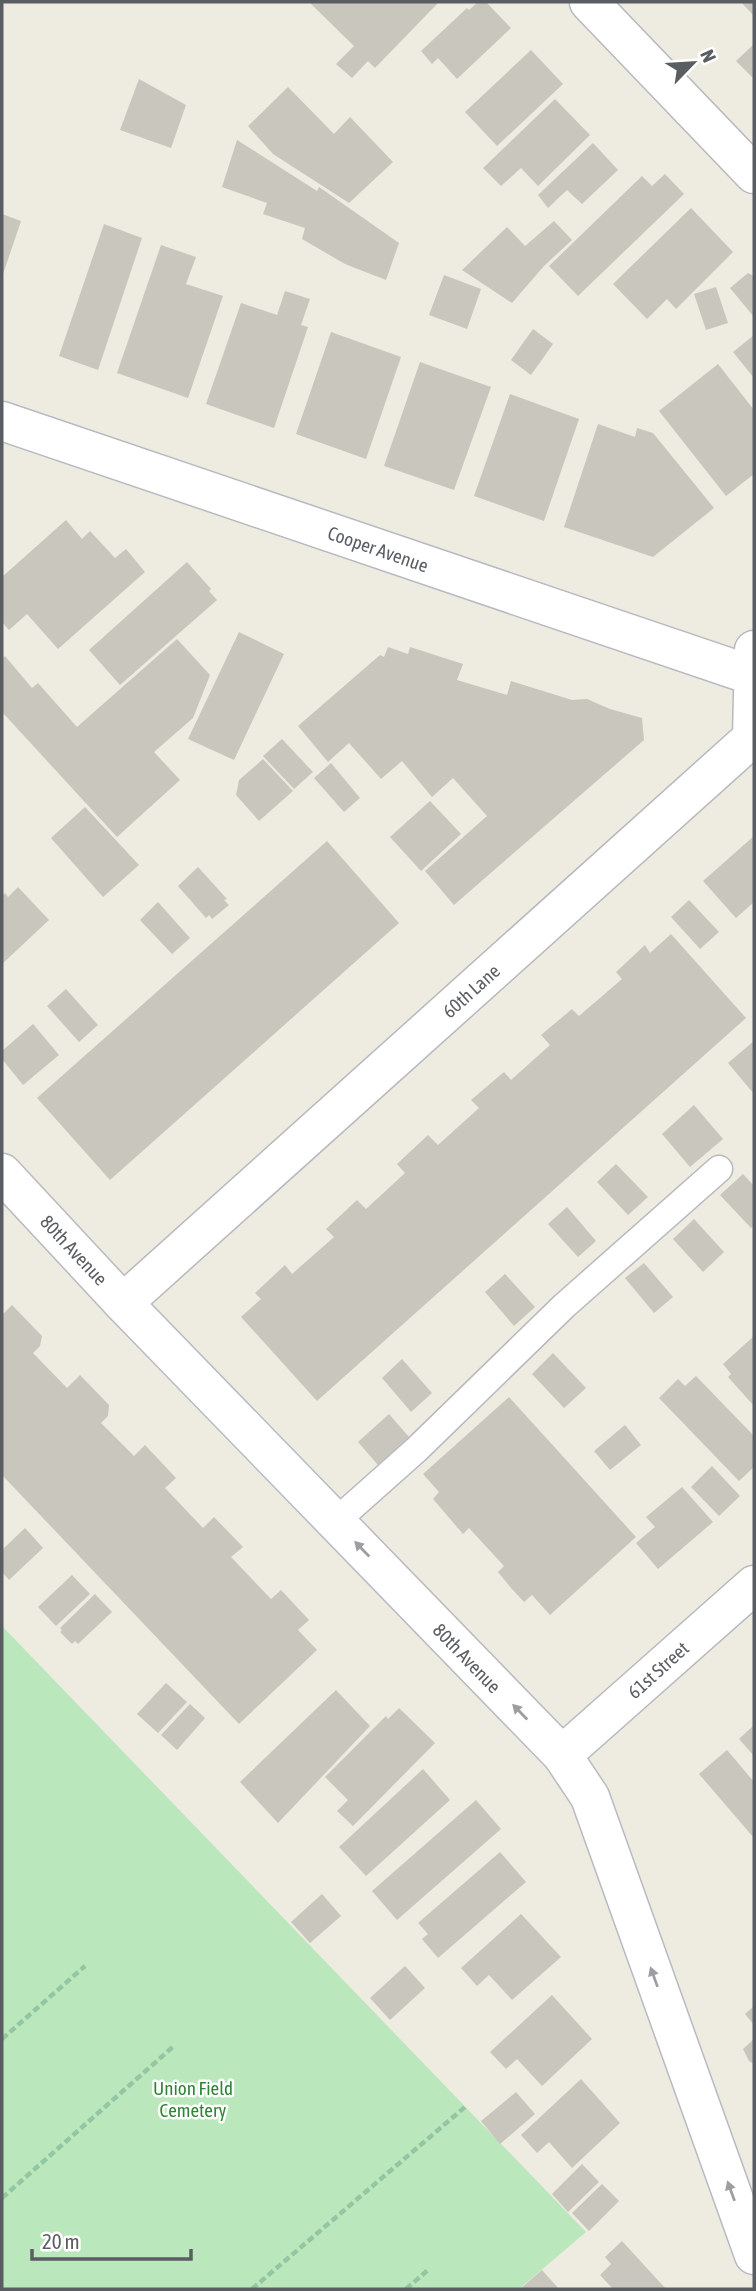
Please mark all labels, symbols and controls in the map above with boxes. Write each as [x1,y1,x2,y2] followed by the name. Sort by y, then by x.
[658,28,728,98] north arrow
[696,46,721,66] text: N
[325,522,431,576] street label: Cooper Avenue
[438,960,504,1022] street label: 60th Lane
[36,1210,112,1290] street label: 80th Avenue
[354,1541,370,1558] one-way arrow
[429,1619,505,1697] street label: 80th Avenue
[623,1637,693,1703] street label: 61st Street
[513,1704,529,1721] one-way arrow
[649,1966,660,1987] one-way arrow
[153,2077,233,2121] park label: Union Field Cemetery
[725,2180,736,2201] one-way arrow
[32,2218,191,2262] scale bar
[42,2229,80,2253] text: 20 m

